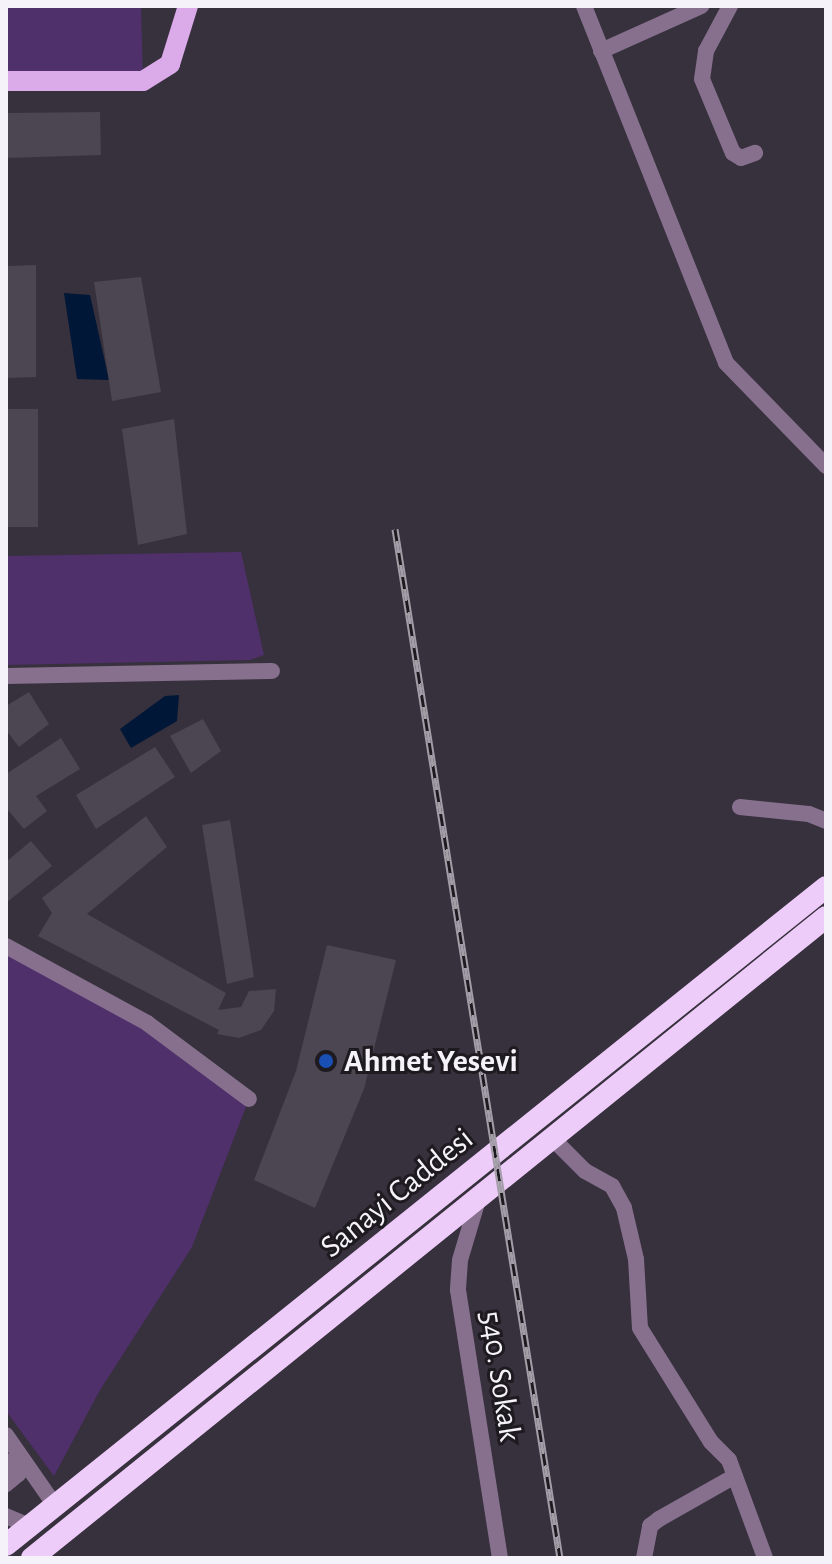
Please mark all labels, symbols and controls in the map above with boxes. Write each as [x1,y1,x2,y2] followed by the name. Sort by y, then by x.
[344,1042,518,1080] place label: Ahmet Yesevi
[315,1050,337,1072] marker: Ahmet Yesevi
[313,1120,481,1266] street label: Sanayi Caddesi
[471,1308,529,1444] street label: 540. Sokak

